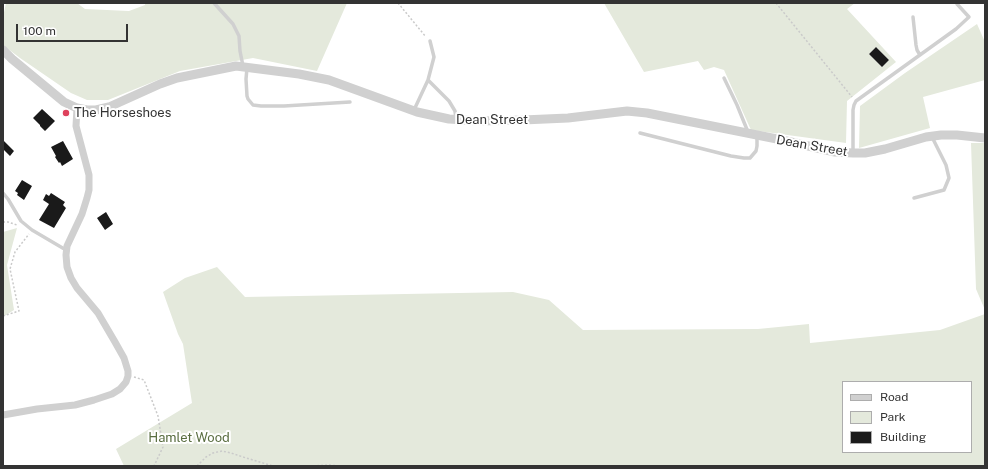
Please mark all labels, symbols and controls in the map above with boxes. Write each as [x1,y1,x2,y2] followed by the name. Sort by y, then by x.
[18,16,130,42] scale bar
[23,24,56,38] text: 100 m
[74,105,171,121] place label: The Horseshoes
[61,108,71,118] marker: The Horseshoes
[456,112,528,128] street label: Dean Street
[775,132,849,160] street label: Dean Street
[842,381,972,453] legend
[880,390,908,404] text: Road
[880,410,906,424] text: Park
[148,430,230,446] park label: Hamlet Wood
[880,430,926,444] text: Building

